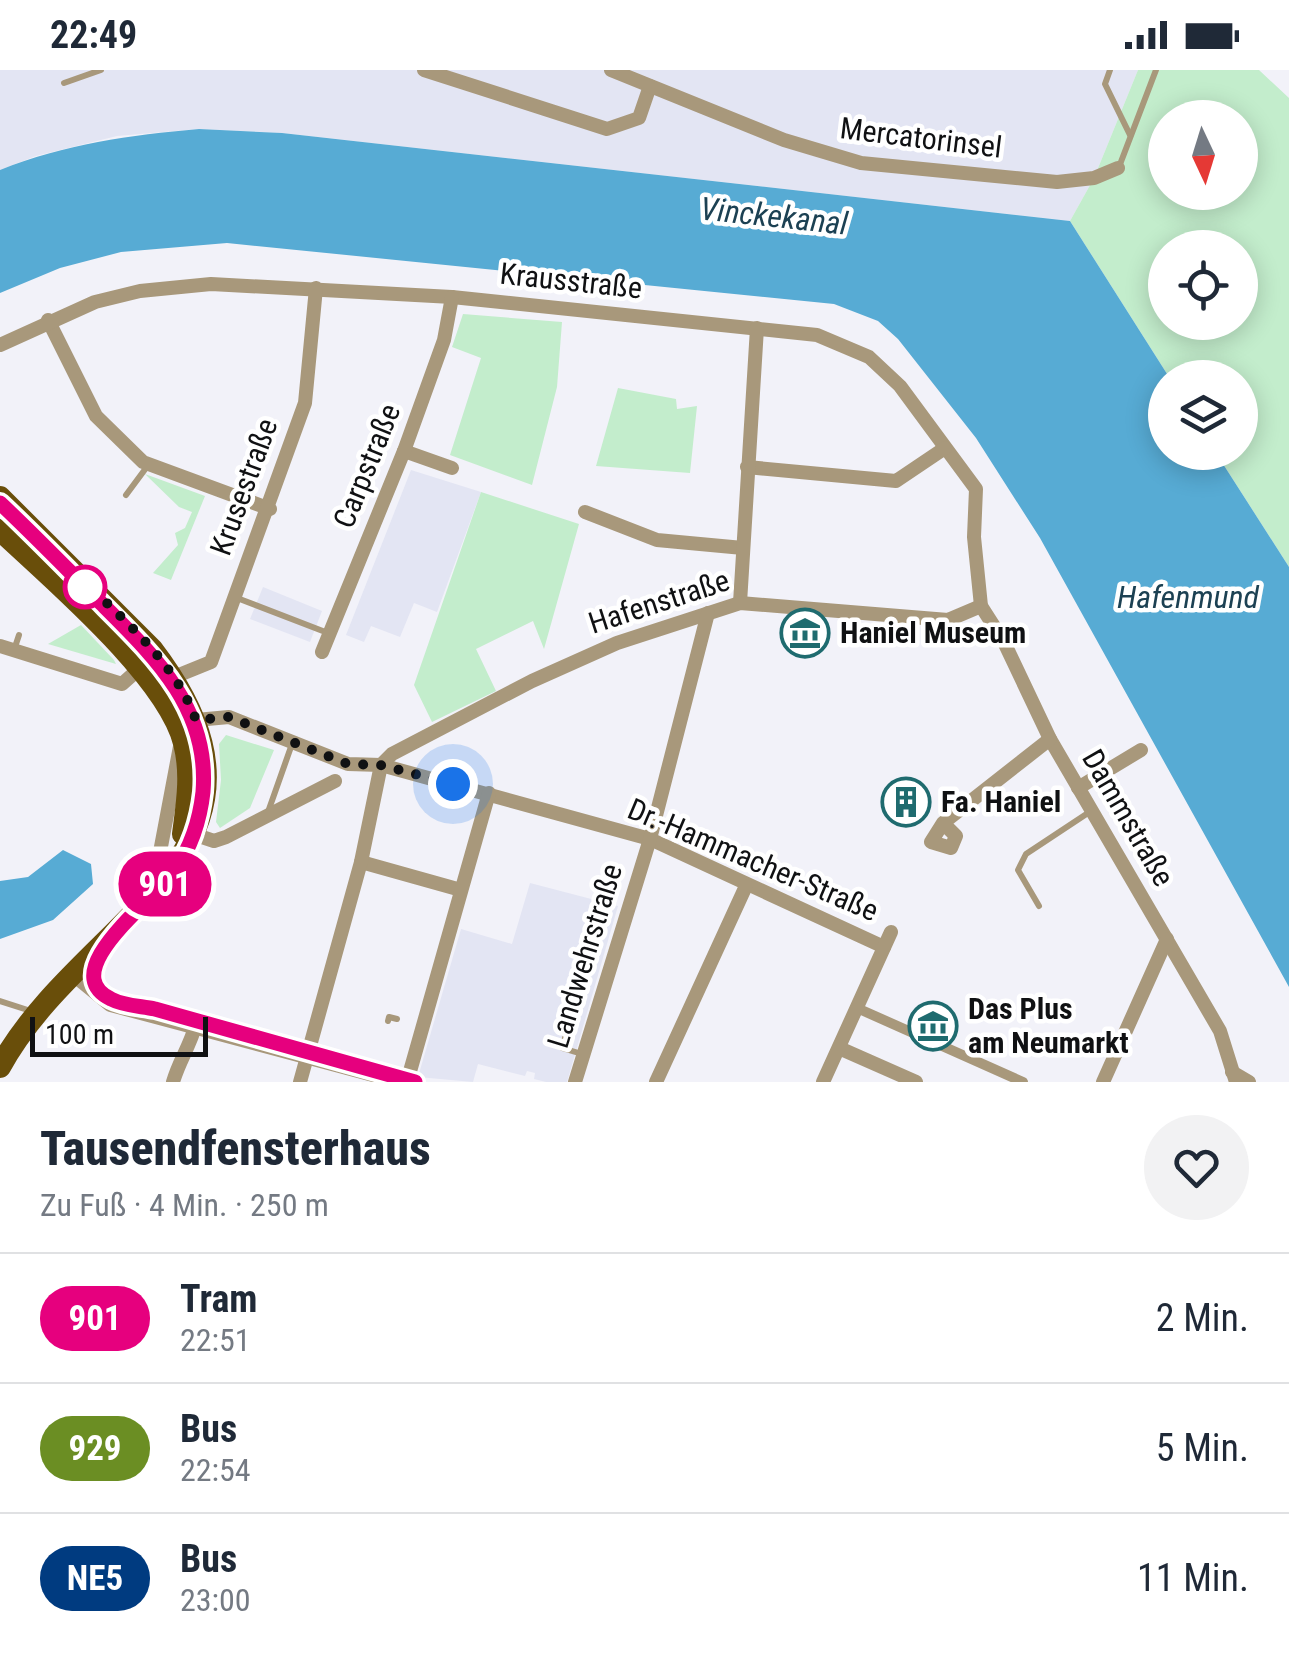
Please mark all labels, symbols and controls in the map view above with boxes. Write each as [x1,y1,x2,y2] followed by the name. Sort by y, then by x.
[50,13,137,57] text: 22:49
[1148,100,1258,210] north arrow
[1148,100,1258,470] map controls
[838,110,1004,165] street label: Mercatorinsel
[698,189,850,243] water label: Vinckekanal
[1148,230,1258,340] button: locate
[498,256,644,305] street label: Krausstraße
[1148,360,1258,470] button: layers
[326,399,407,533] street label: Carpstraße
[203,414,284,560] street label: Krusestraße
[584,562,734,641] street label: Hafenstraße
[64,566,106,608] unlabelled marker
[1117,578,1260,616] water label: Hafenmund
[779,607,831,659] museum icon: Haniel Museum
[840,615,1026,650] place label: Haniel Museum
[1075,743,1182,892] street label: Dammstraße
[428,759,478,809] your location
[880,776,932,828] building icon: Fa. Haniel
[941,784,1061,819] place label: Fa. Haniel
[623,791,884,928] street label: Dr.-Hammacher-Straße
[108,852,222,916] line badge: 901
[540,860,629,1052] street label: Landwehrstraße
[138,864,192,905] text: 901
[968,991,1129,1060] place label: Das Plus am Neumarkt
[907,1000,959,1052] museum icon: Das Plus am Neumarkt
[30,1012,208,1056] scale bar
[45,1018,114,1051] text: 100 m
[1144,1115,1249,1220] button: heart
[40,1120,431,1177] text: Tausendfensterhaus
[40,1186,329,1224] text: Zu Fuß · 4 Min. · 250 m
[180,1277,258,1321] text: Tram
[1156,1296,1249,1340] text: 2 Min.
[68,1298,122,1339] text: 901
[180,1321,251,1359] text: 22:51
[180,1407,237,1451] text: Bus
[1156,1426,1249,1470] text: 5 Min.
[68,1428,122,1469] text: 929
[180,1451,251,1489] text: 22:54
[180,1537,237,1581] text: Bus
[1137,1556,1249,1600] text: 11 Min.
[67,1558,123,1599] text: NE5
[180,1581,251,1619] text: 23:00

